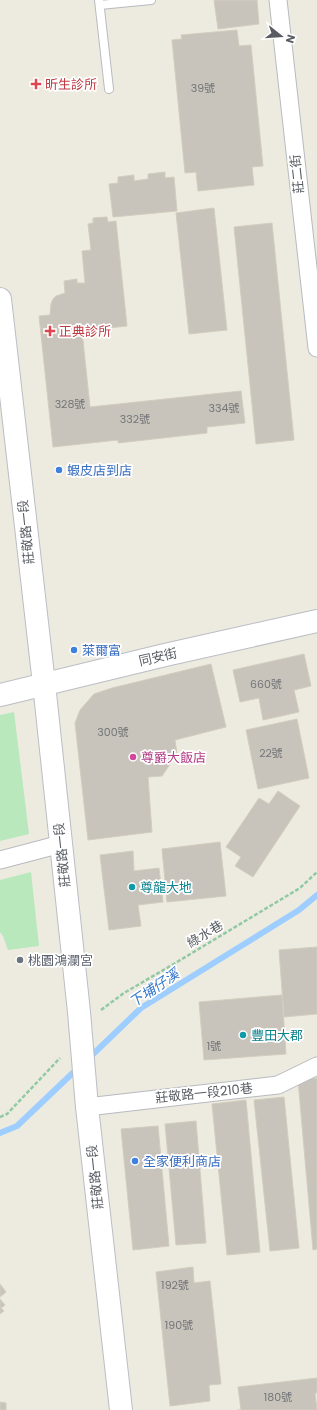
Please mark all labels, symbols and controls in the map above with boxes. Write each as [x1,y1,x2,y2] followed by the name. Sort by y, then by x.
[261,16,301,56] north arrow
[282,33,299,45] text: N
[45,75,97,94] place label: 昕生診所
[30,78,42,90] marker: 昕生診所
[191,80,215,96] house number: 39號
[286,154,308,194] street label: 莊二街
[59,322,111,341] place label: 正典診所
[44,325,56,337] marker: 正典診所
[55,396,85,412] house number: 328號
[209,400,239,416] house number: 334號
[120,411,150,427] house number: 332號
[67,461,132,480] place label: 蝦皮店到店
[54,465,64,475] marker: 蝦皮店到店
[13,499,39,565] street label: 莊敬路一段
[82,641,121,660] place label: 萊爾富
[137,643,179,671] street label: 同安街
[69,645,79,655] marker: 萊爾富
[250,676,282,692] house number: 660號
[97,724,129,740] house number: 300號
[259,745,283,761] house number: 22號
[141,748,206,767] place label: 尊爵大飯店
[128,752,138,762] marker: 尊爵大飯店
[49,822,75,888] street label: 莊敬路一段
[140,878,192,897] place label: 尊龍大地
[127,882,137,892] marker: 尊龍大地
[183,916,227,952] street label: 綠水巷
[28,951,93,970] place label: 桃園鴻瀾宮
[15,955,25,965] marker: 桃園鴻瀾宮
[125,963,184,1012] water label: 下埔仔溪
[251,1026,303,1045] place label: 豐田大郡
[238,1030,248,1040] marker: 豐田大郡
[207,1038,221,1054] house number: 1號
[154,1078,254,1108] street label: 莊敬路一段210巷
[82,1144,108,1210] street label: 莊敬路一段
[143,1152,221,1171] place label: 全家便利商店
[130,1156,140,1166] marker: 全家便利商店
[161,1277,189,1293] house number: 192號
[165,1317,193,1333] house number: 190號
[264,1389,292,1405] house number: 180號

